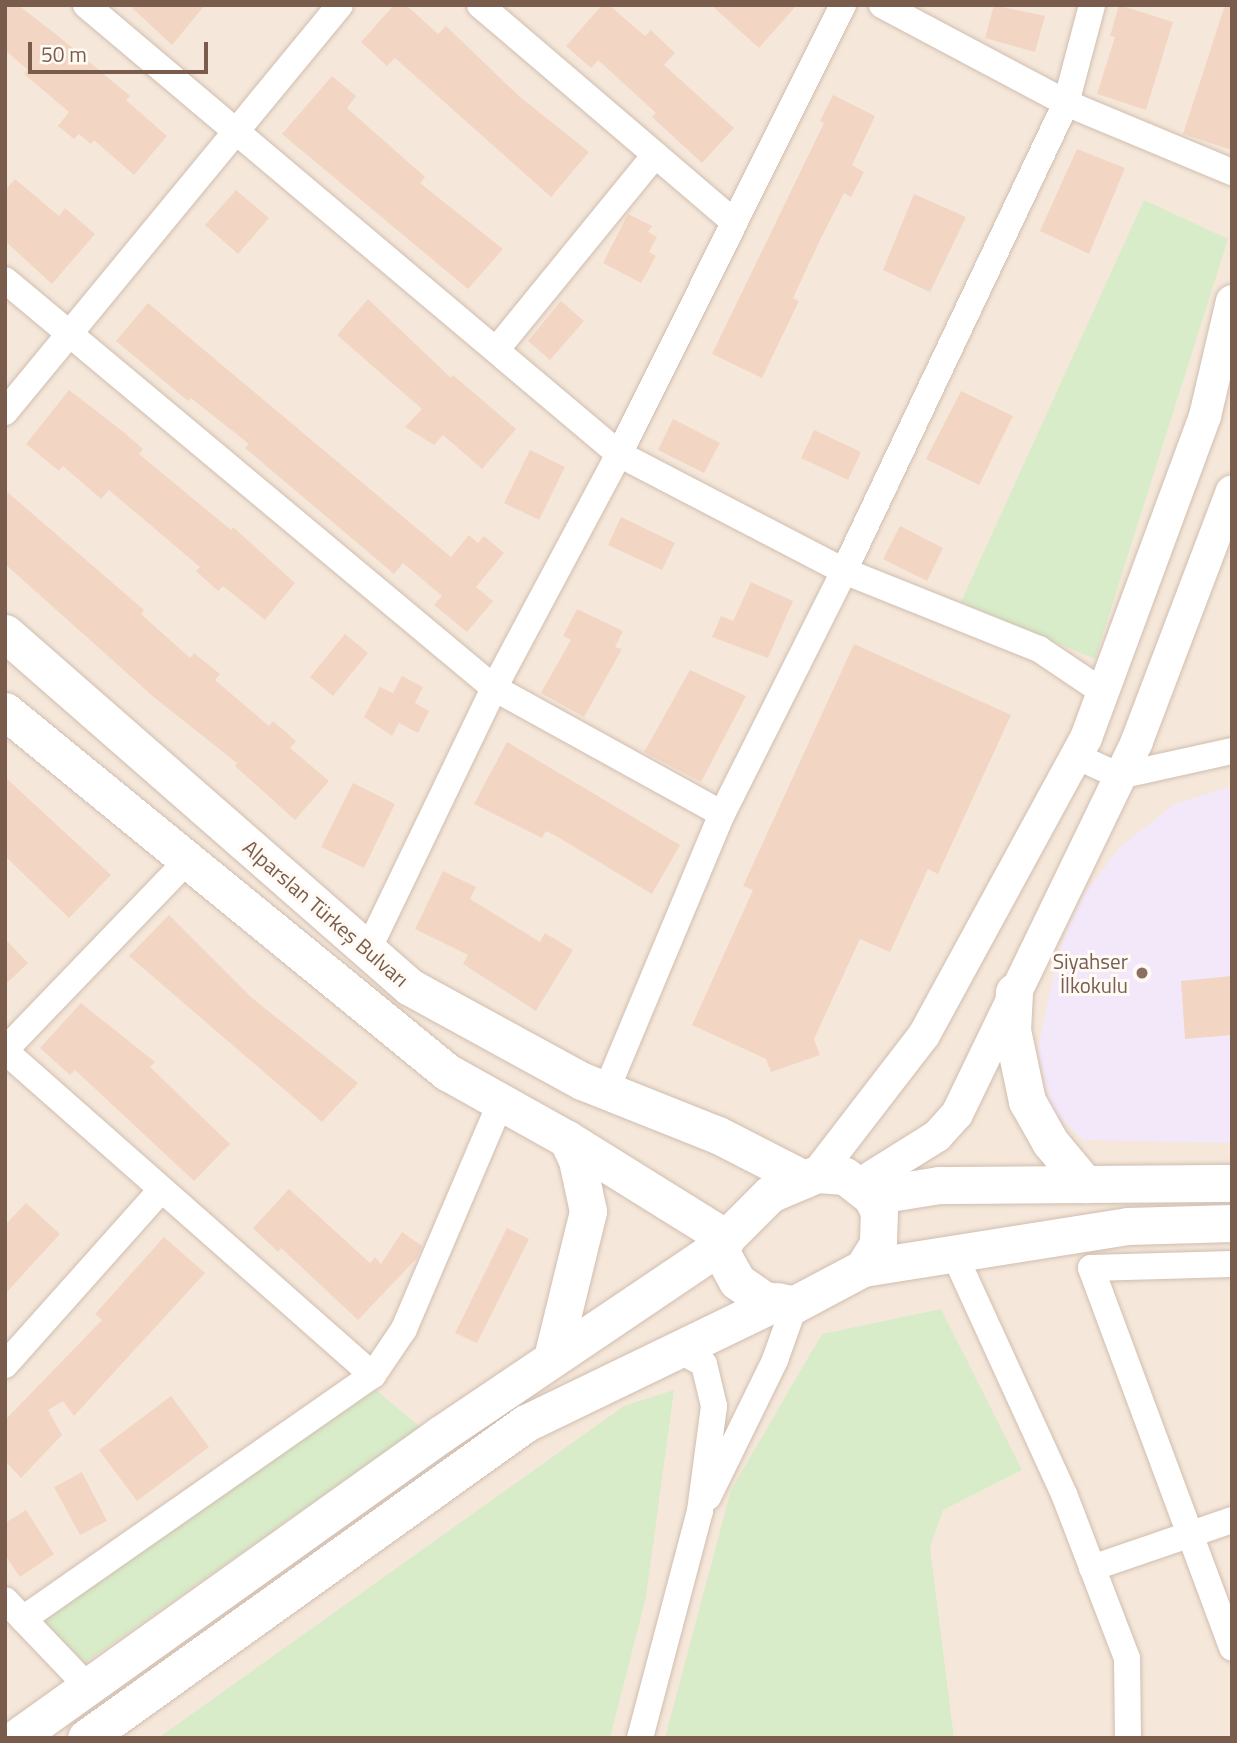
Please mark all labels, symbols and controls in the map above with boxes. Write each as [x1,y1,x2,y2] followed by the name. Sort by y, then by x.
[32,28,212,72] scale bar
[41,38,87,70] text: 50 m
[238,834,414,992] street label: Alparslan Türkeş Bulvarı
[1053,948,1128,998] place label: Siyahser İlkokulu
[1134,965,1150,981] marker: Siyahser İlkokulu

